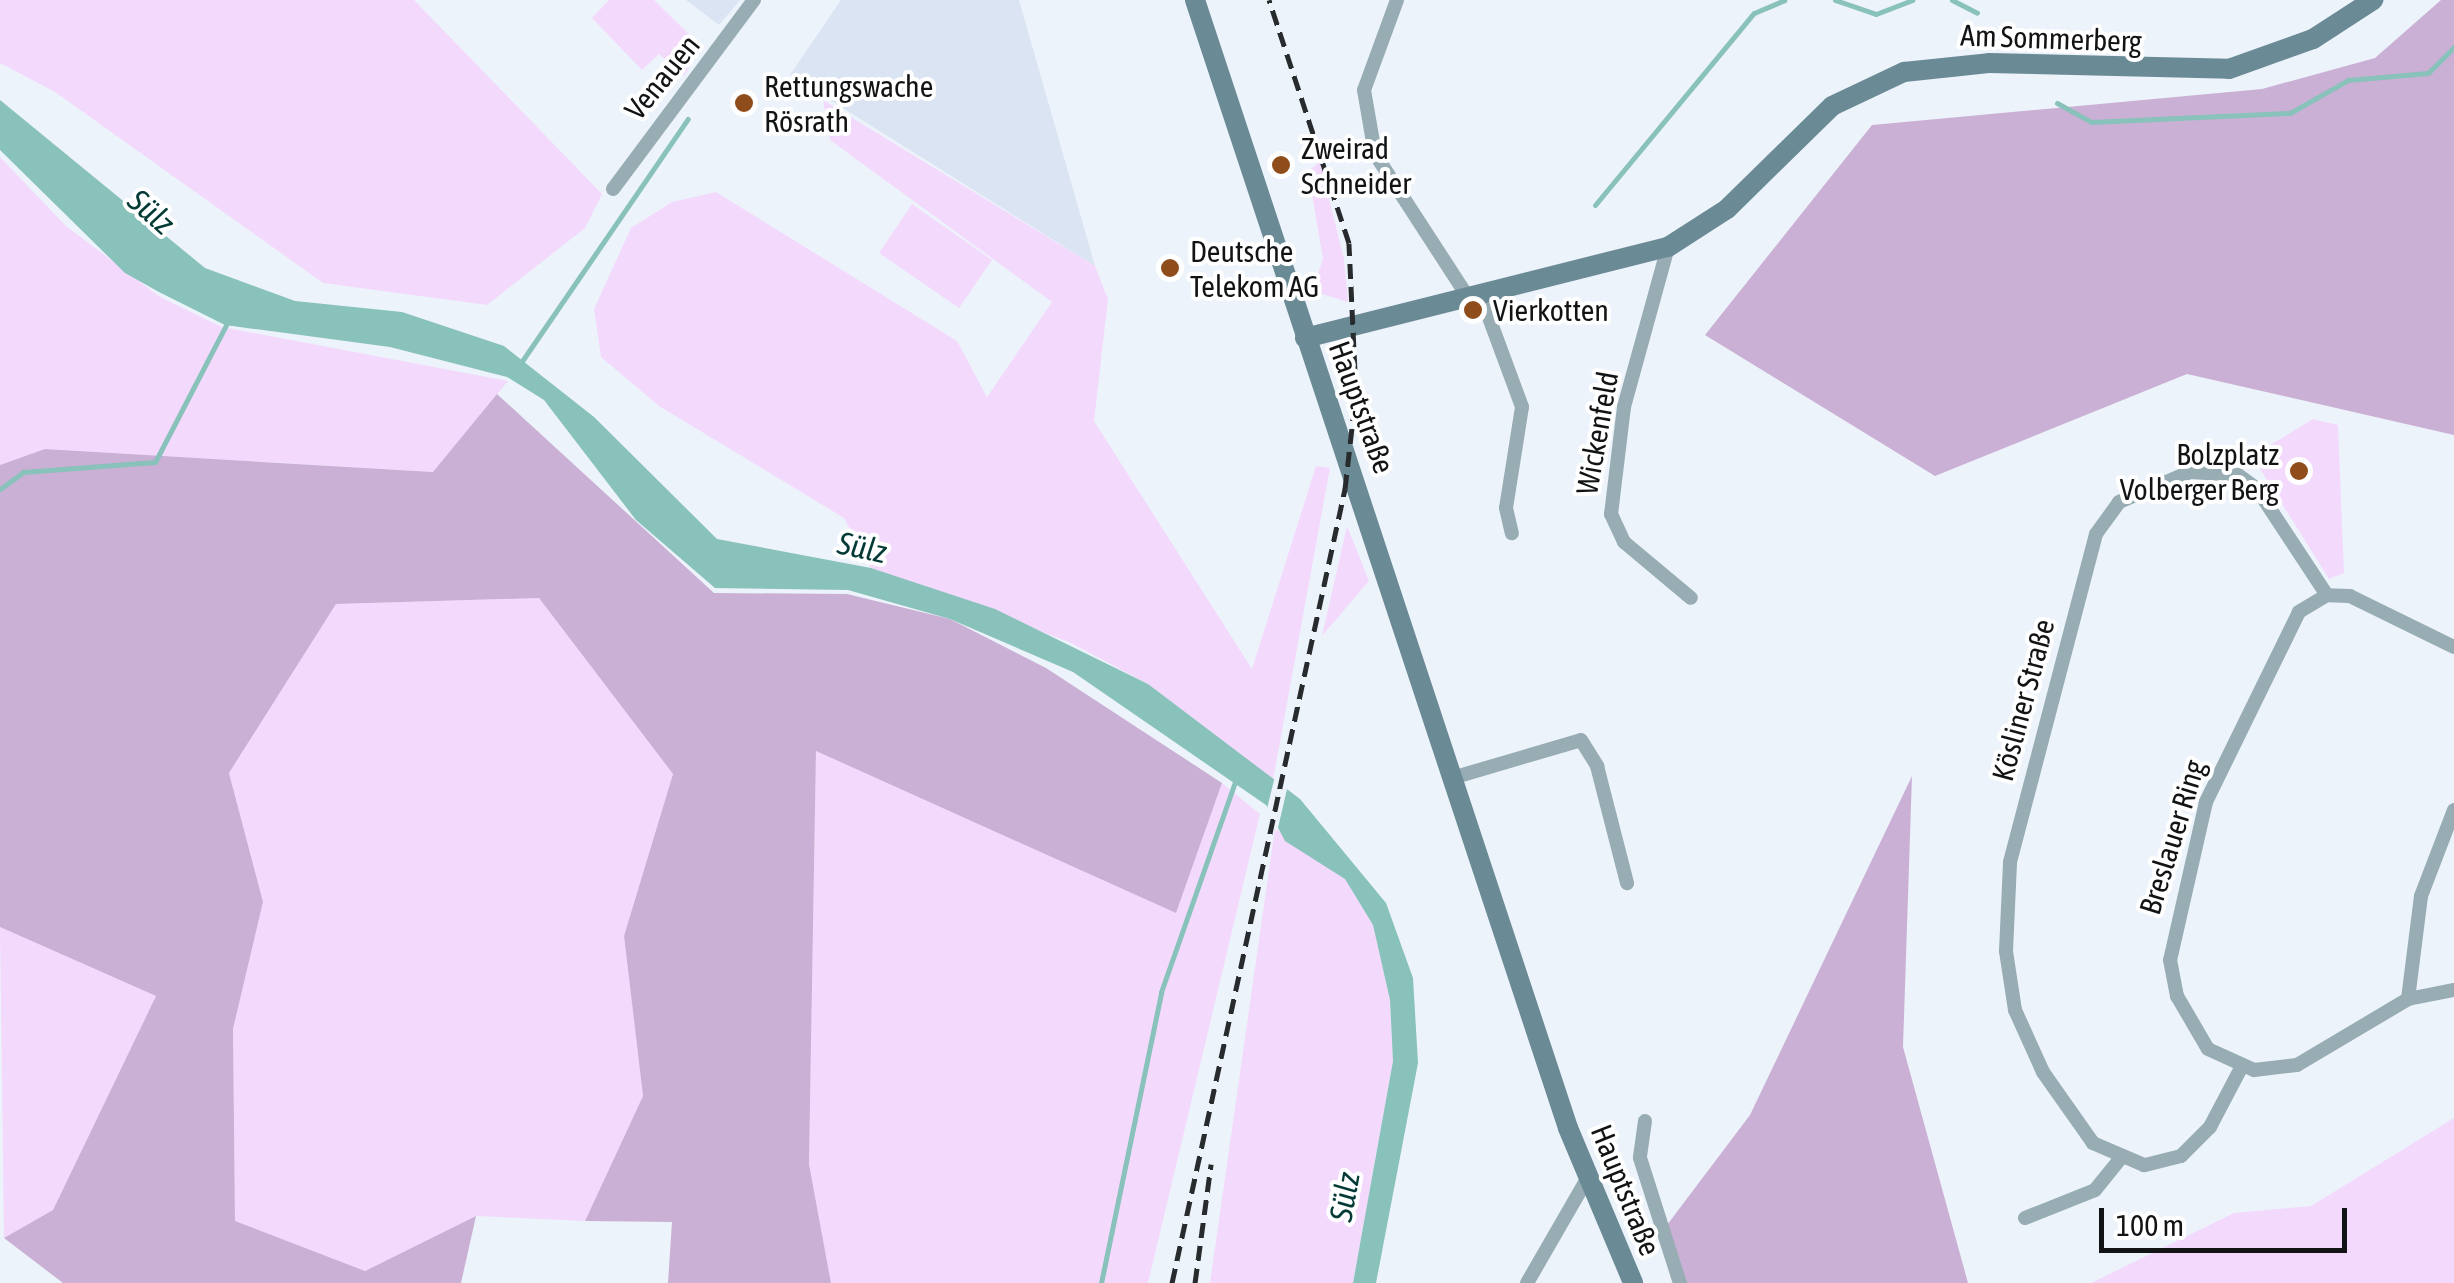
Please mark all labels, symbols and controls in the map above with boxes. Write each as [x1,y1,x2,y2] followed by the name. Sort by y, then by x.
[1960,17,2142,59] street label: Am Sommerberg
[617,27,707,127] street label: Venauen
[764,68,933,138] place label: Rettungswache Rösrath
[733,92,755,114] marker: Rettungswache Rösrath
[1301,130,1411,200] place label: Zweirad Schneider
[1270,154,1292,176] marker: Zweirad Schneider
[120,181,182,243] water label: Sülz
[1190,233,1319,304] place label: Deutsche Telekom AG
[1159,257,1181,279] marker: Deutsche Telekom AG
[1493,292,1609,328] place label: Vierkotten
[1462,299,1484,321] marker: Vierkotten
[1322,336,1402,478] street label: Hauptstraße
[1568,369,1626,497] street label: Wickenfeld
[2120,436,2279,506] place label: Bolzplatz Volberger Berg
[2288,460,2310,482] marker: Bolzplatz Volberger Berg
[834,524,890,572] water label: Sülz
[1984,615,2062,785] street label: Kösliner Straße
[2131,755,2213,919] street label: Breslauer Ring
[1583,1119,1669,1261] street label: Hauptstraße
[1322,1170,1368,1224] water label: Sülz
[2104,1188,2352,1250] scale bar
[2116,1208,2184,1242] text: 100 m

